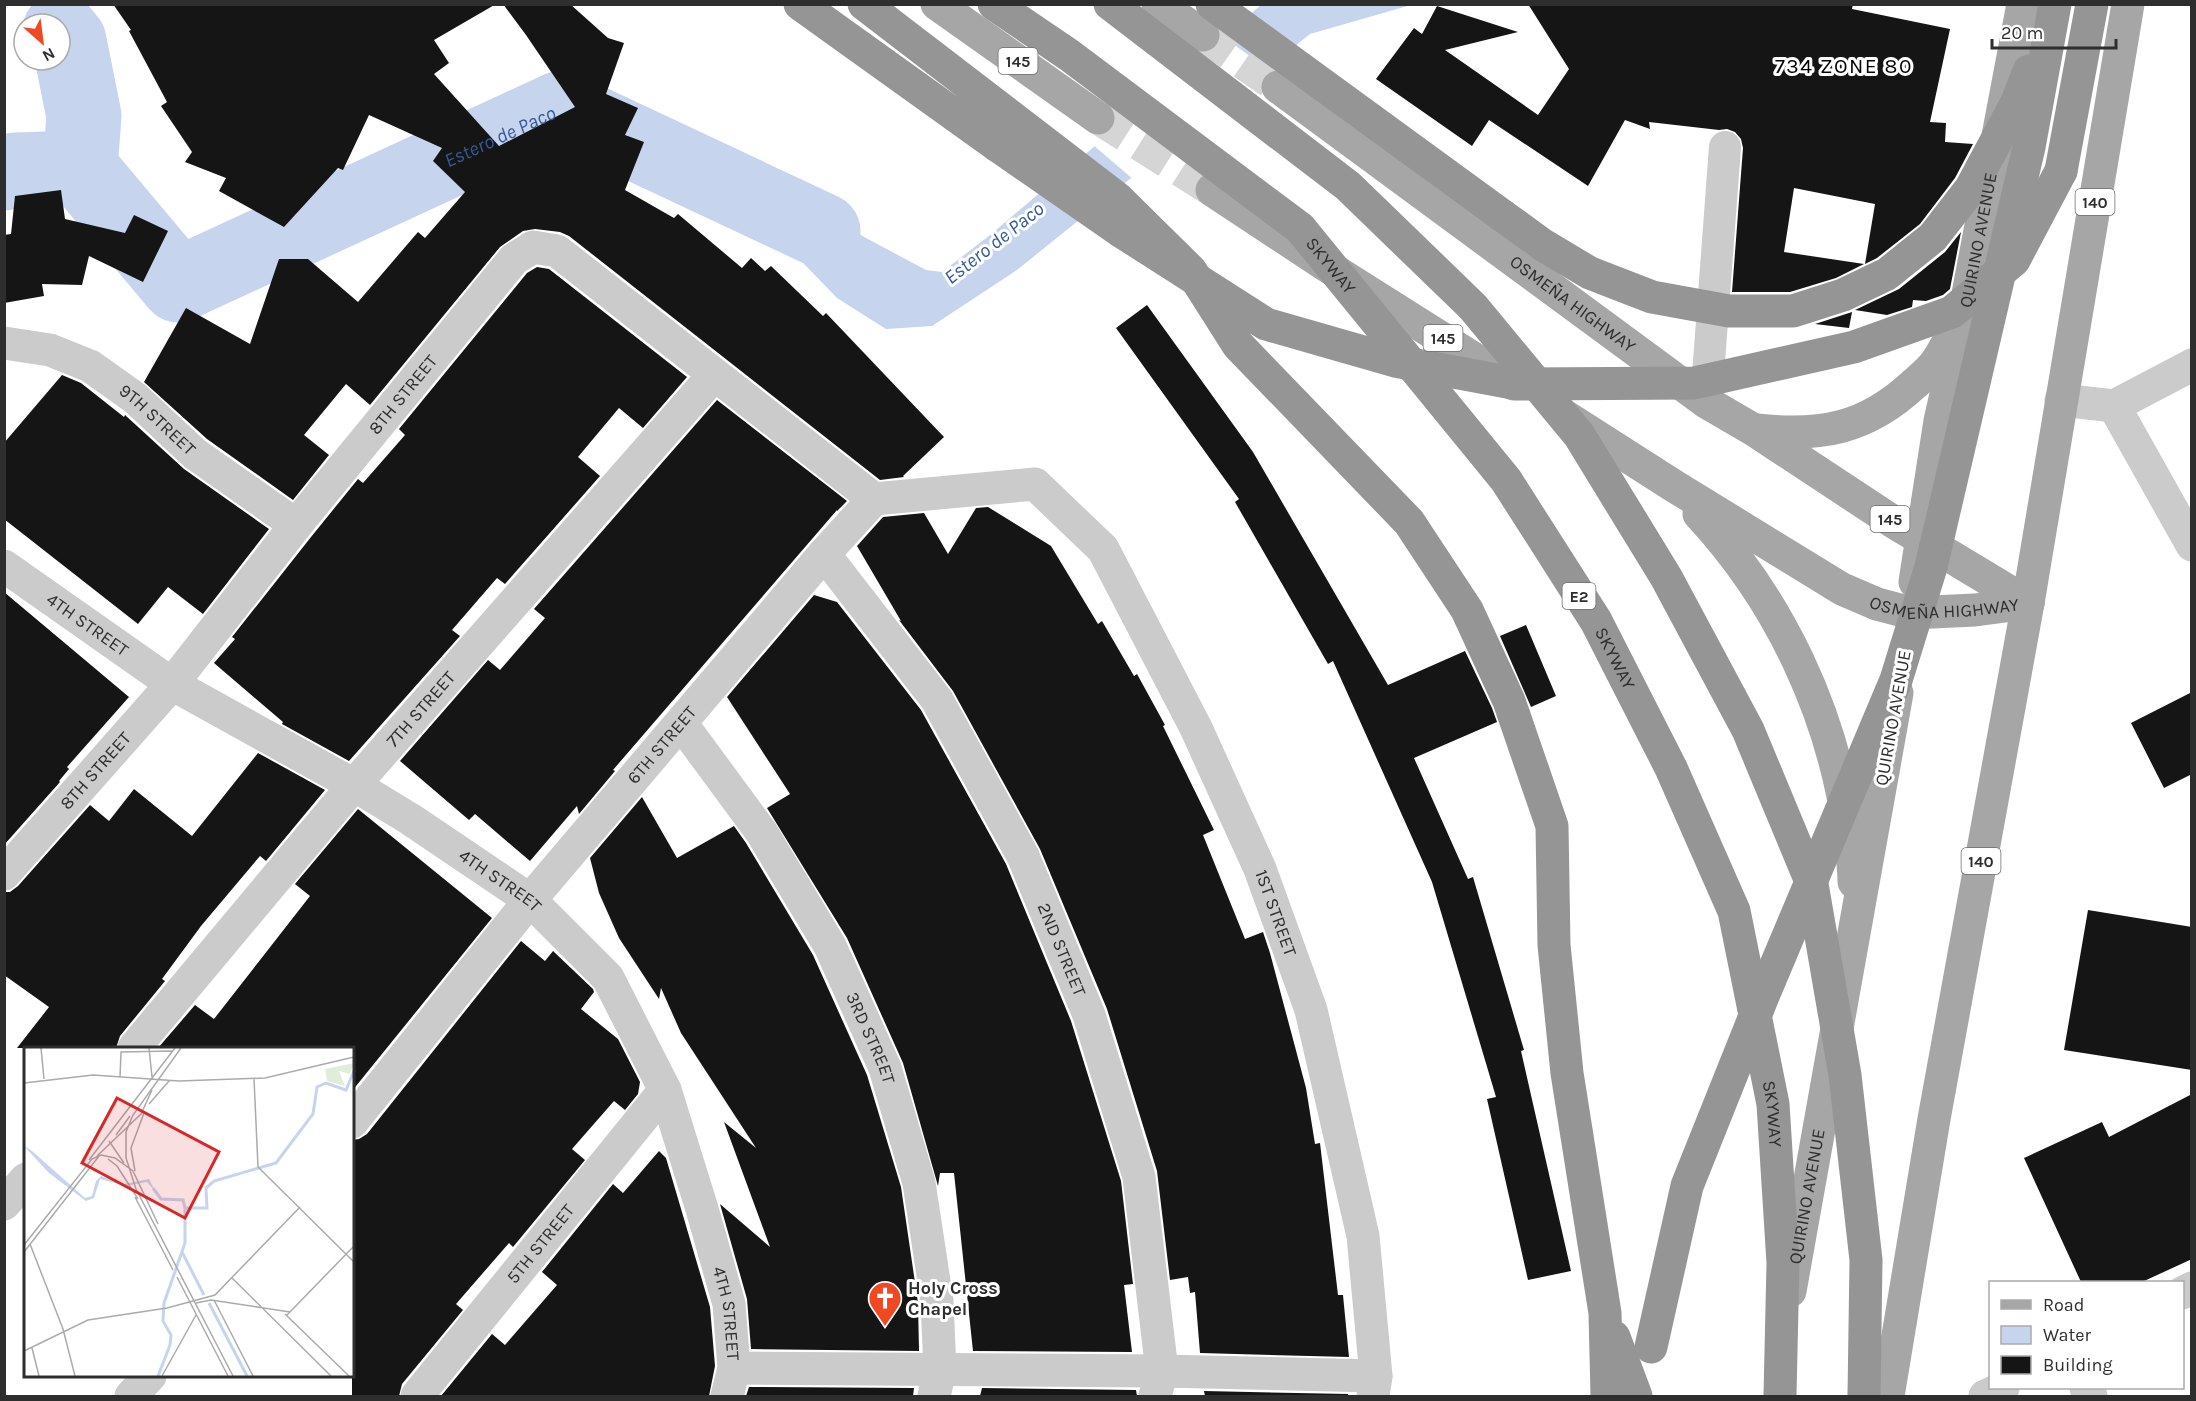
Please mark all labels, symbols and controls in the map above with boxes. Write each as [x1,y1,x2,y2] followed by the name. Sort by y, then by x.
[12,12,72,72] north arrow
[1992,12,2116,50] scale bar
[2001,22,2043,44] text: 20 m
[39,44,58,66] text: N
[998,48,1038,74] road number: 145
[1775,54,1913,78] district label: 734 ZONE 80
[440,101,559,172] water label: Estero de Paco
[1955,171,2002,309] street label: QUIRINO AVENUE
[2076,189,2114,215] road number: 140
[940,197,1048,289] water label: Estero de Paco
[1301,233,1361,299] street label: SKYWAY
[1506,250,1640,358] street label: OSMEÑA HIGHWAY
[1424,325,1462,351] road number: 145
[364,350,442,439] street label: 8TH STREET
[115,379,200,460] street label: 9TH STREET
[1870,506,1910,532] road number: 145
[1562,583,1596,609] road number: E2
[42,588,133,661] street label: 4TH STREET
[1866,591,2020,624] street label: OSMEÑA HIGHWAY
[1590,624,1640,693] street label: SKYWAY
[1870,649,1916,787] street label: QUIRINO AVENUE
[381,666,460,752] street label: 7TH STREET
[622,701,701,789] street label: 6TH STREET
[55,727,136,814] street label: 8TH STREET
[455,844,546,916] street label: 4TH STREET
[1962,848,2000,874] road number: 140
[1250,867,1302,959] street label: 1ST STREET
[1033,900,1091,1000] street label: 2ND STREET
[841,988,900,1086] street label: 3RD STREET
[24,1047,354,1377] inset map
[1758,1079,1787,1148] street label: SKYWAY
[1784,1127,1830,1266] street label: QUIRINO AVENUE
[502,1200,579,1288] street label: 5TH STREET
[708,1264,744,1361] street label: 4TH STREET
[908,1277,998,1320] place label: Holy Cross Chapel
[867,1280,903,1327] church icon: Holy Cross Chapel
[1989,1281,2184,1389] legend
[2043,1294,2084,1316] text: Road
[2043,1324,2091,1346] text: Water
[2043,1354,2113,1376] text: Building

